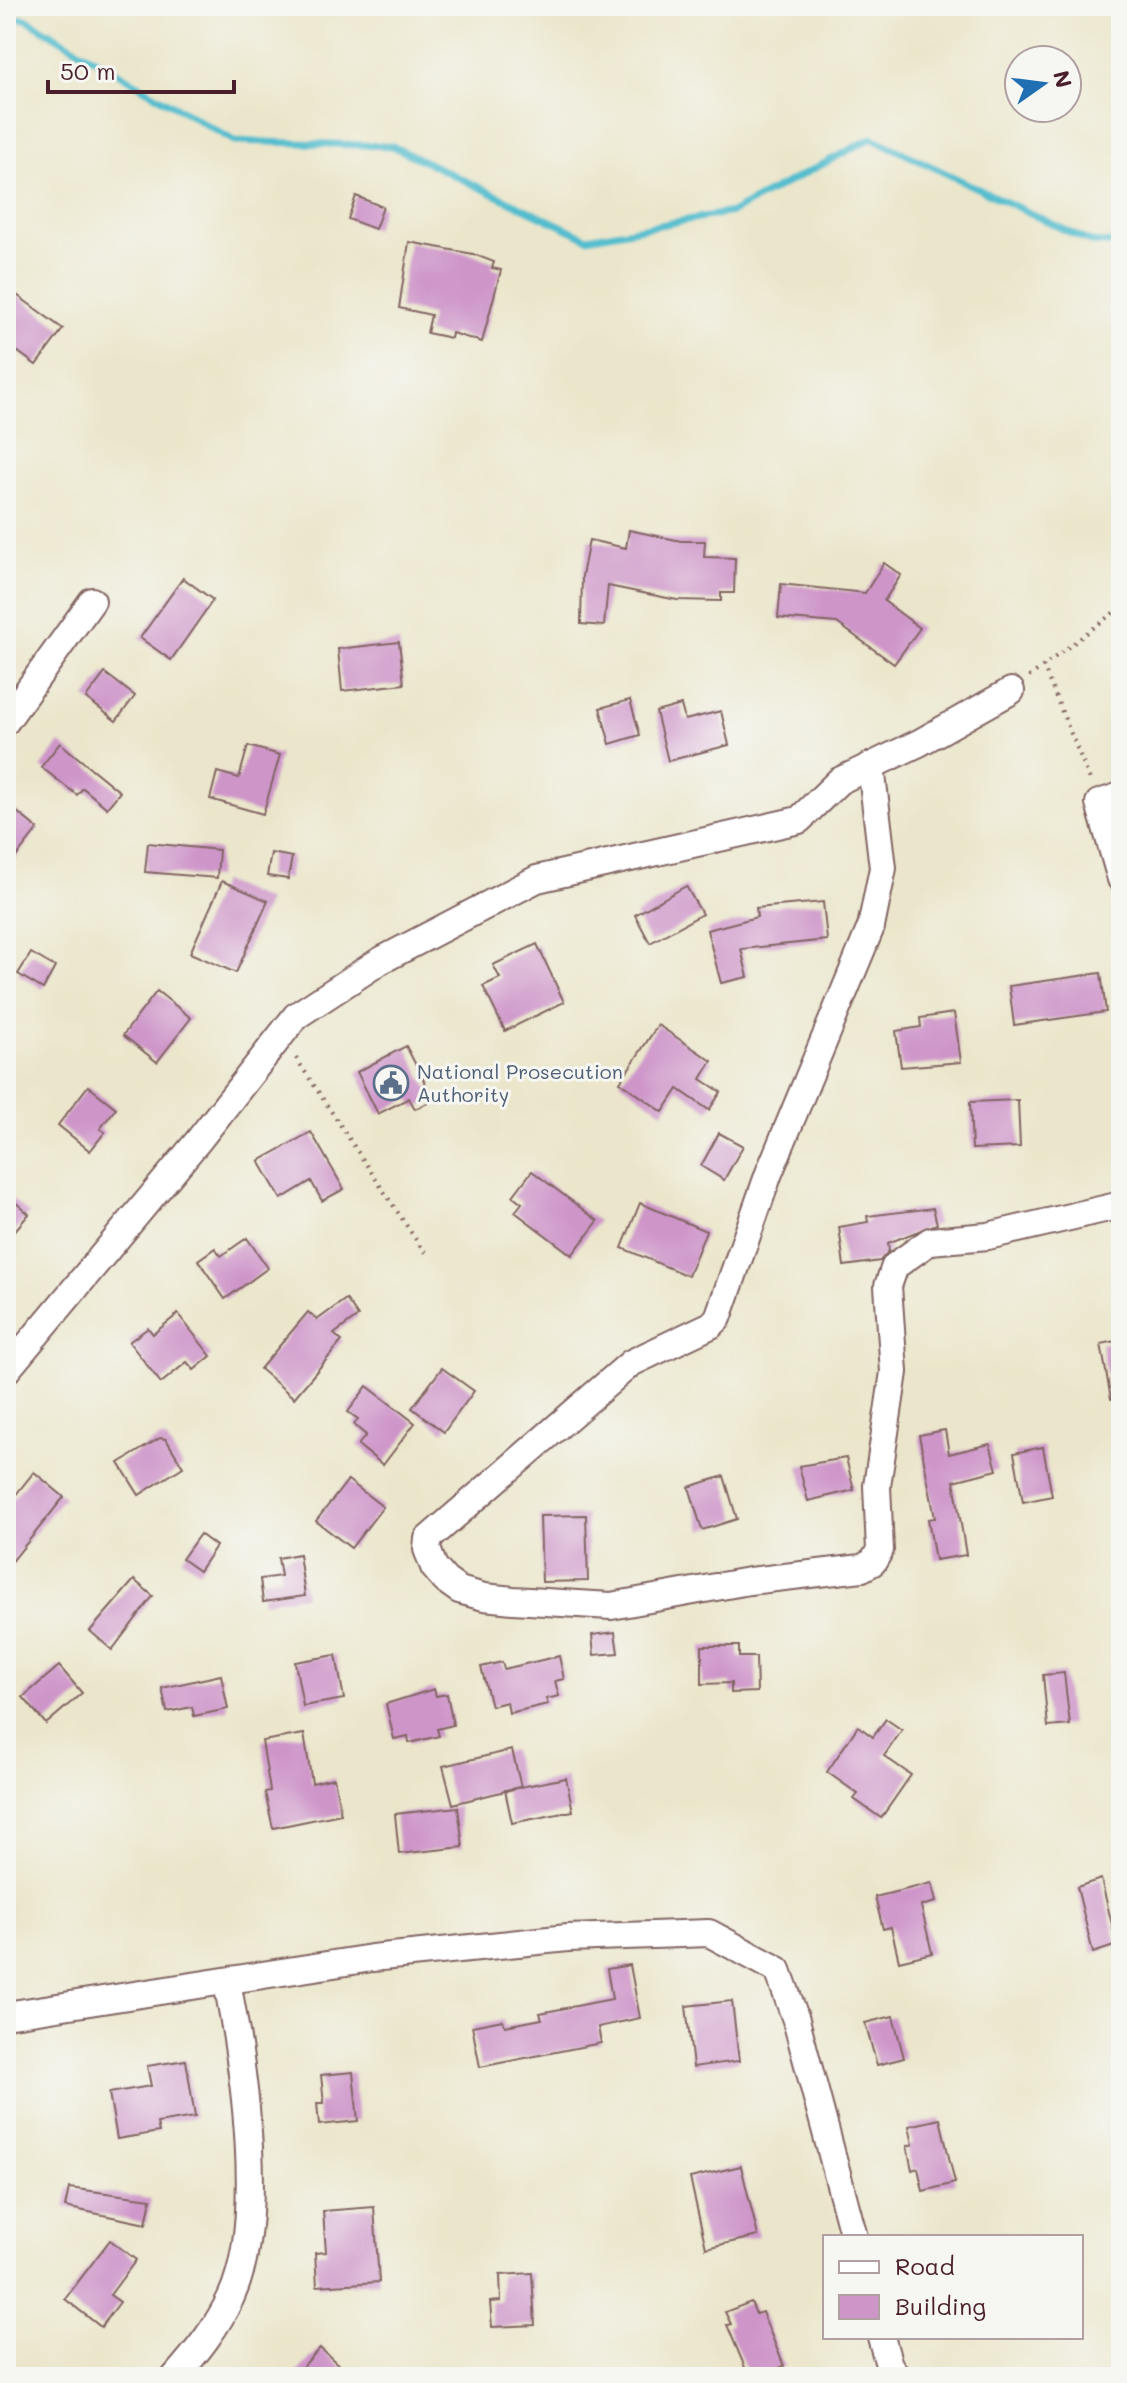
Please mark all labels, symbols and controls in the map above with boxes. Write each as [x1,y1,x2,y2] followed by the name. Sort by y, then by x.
[48,44,234,94] scale bar
[1003,44,1083,124] north arrow
[60,55,116,86] text: 50 m
[1047,67,1079,91] text: N
[417,1058,623,1107] place label: National Prosecution Authority
[372,1064,410,1102] public building icon: National Prosecution Authority
[823,2235,1083,2339] legend
[895,2250,955,2281] text: Road
[895,2290,986,2321] text: Building

